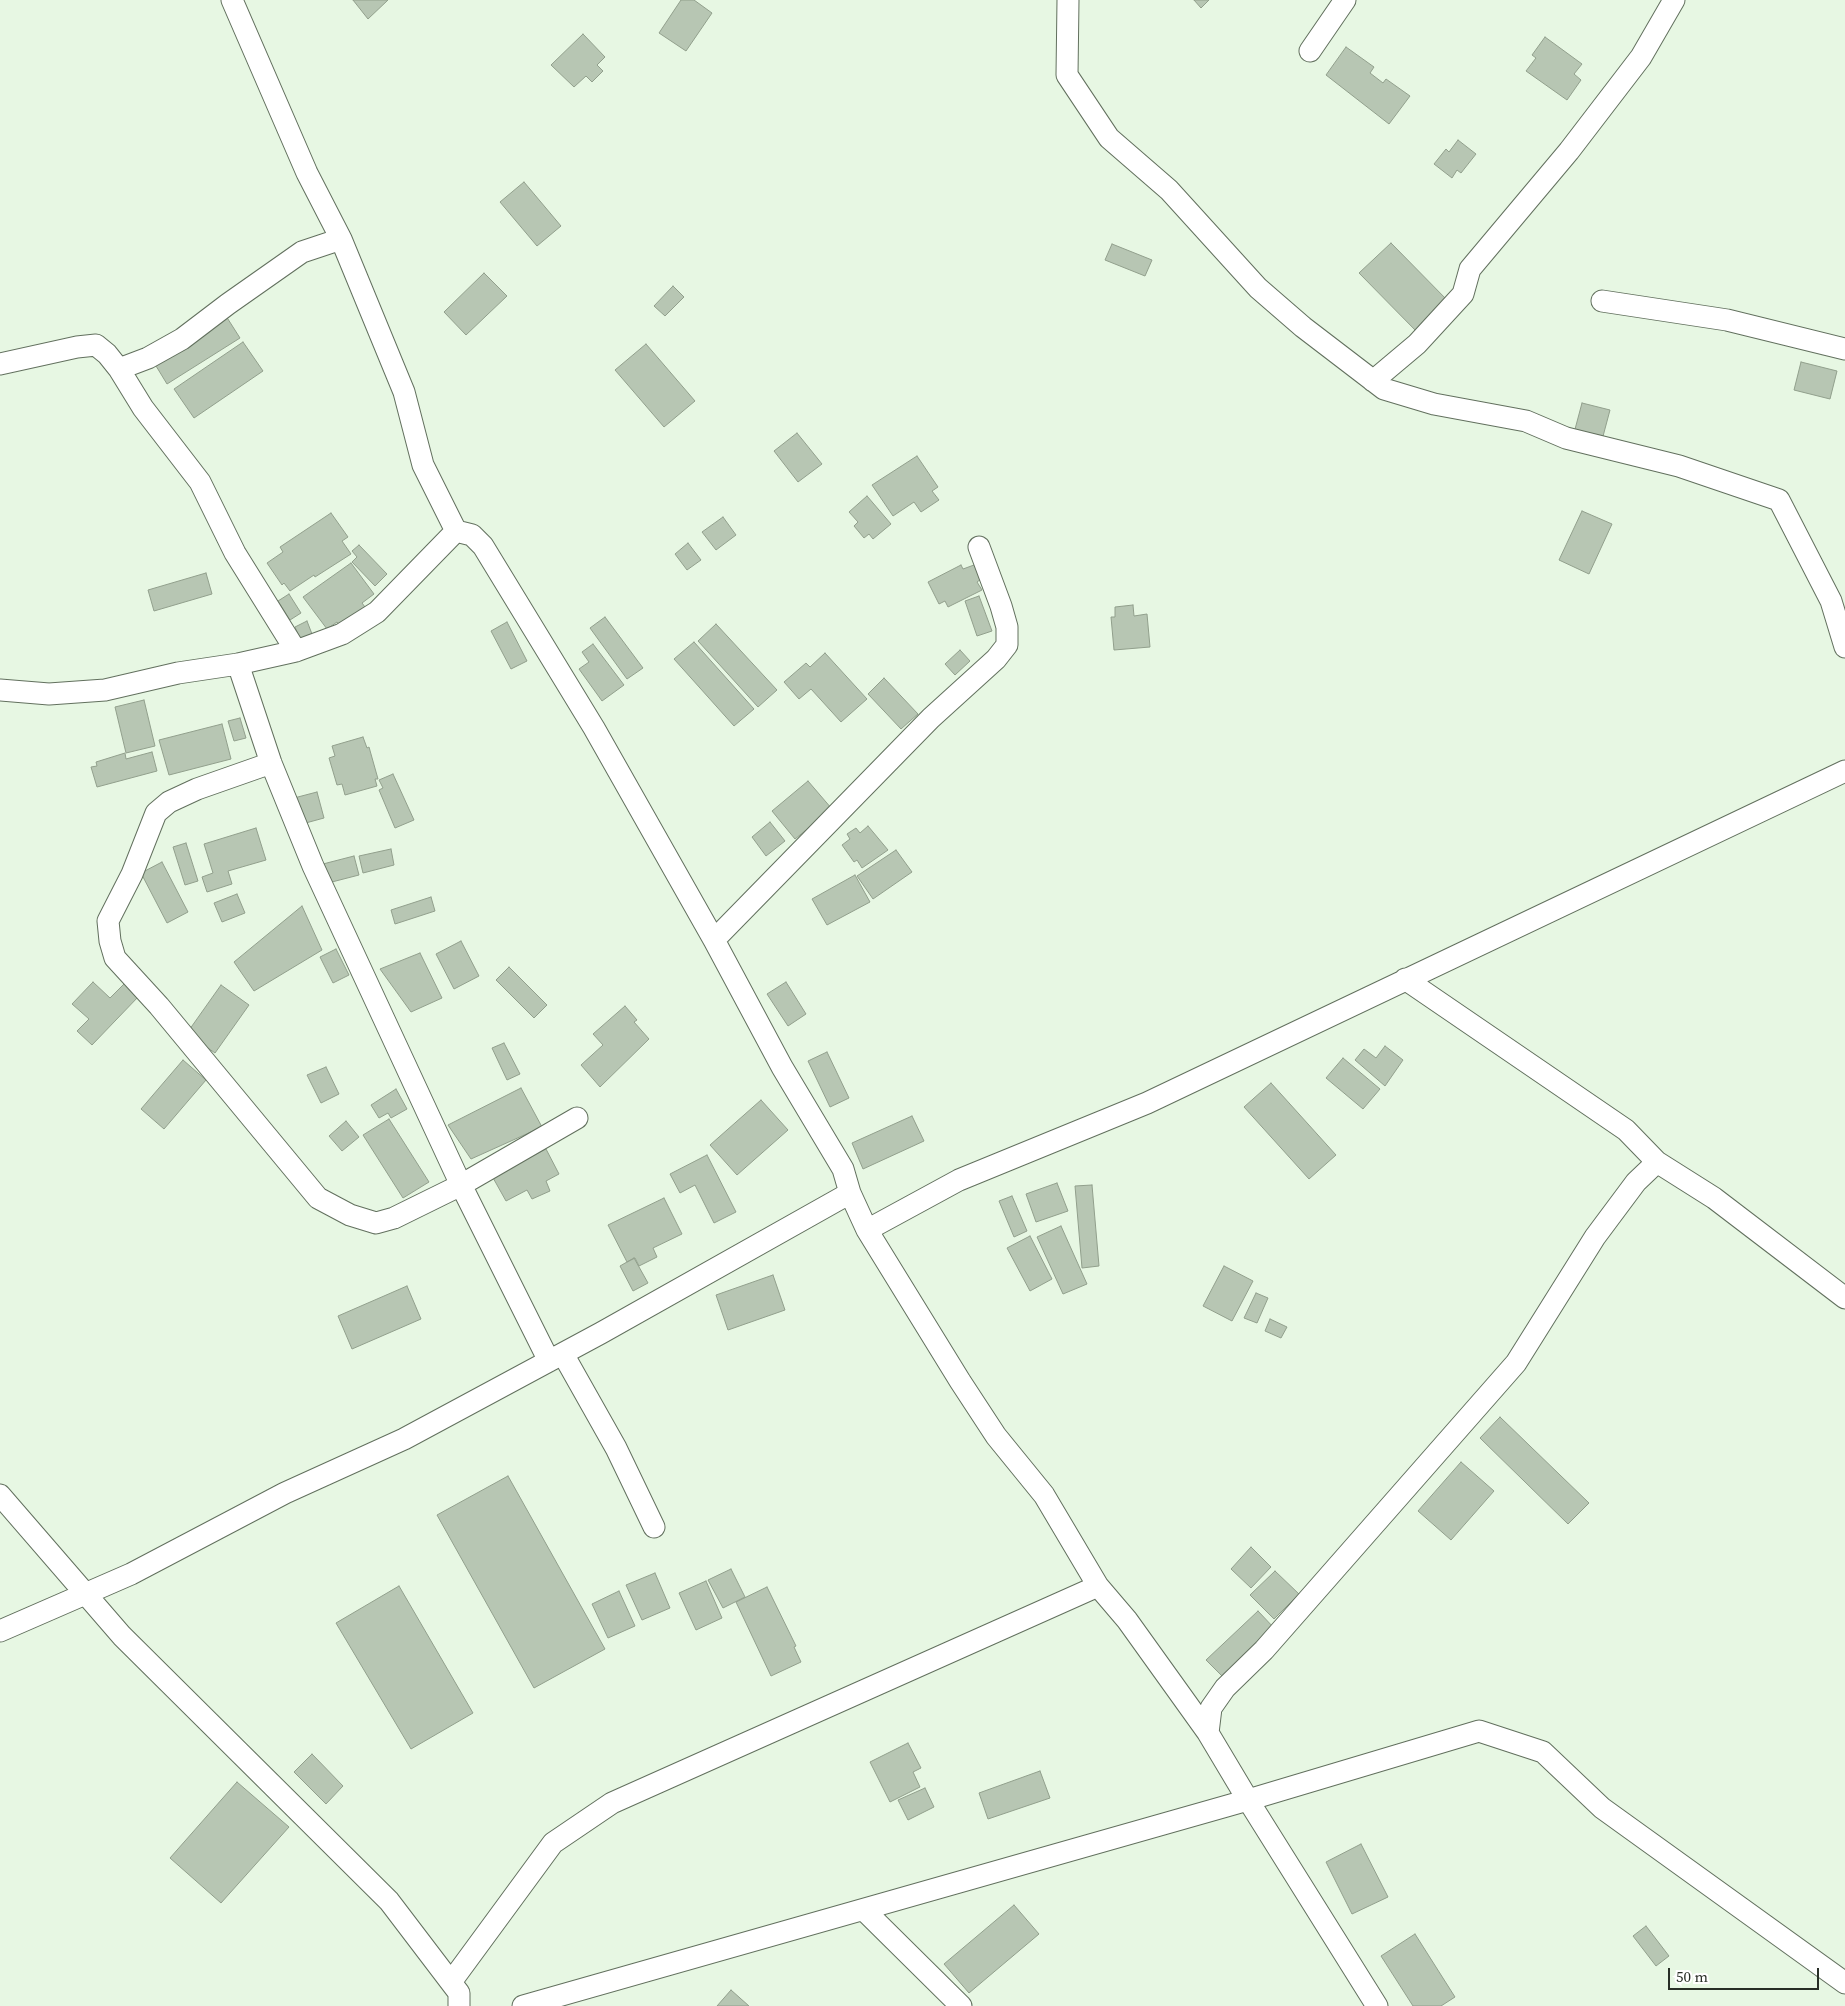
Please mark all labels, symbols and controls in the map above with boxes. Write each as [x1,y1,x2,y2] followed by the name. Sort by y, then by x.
[1670,1958,1821,1990] scale bar
[1676,1966,1708,1987] text: 50 m

